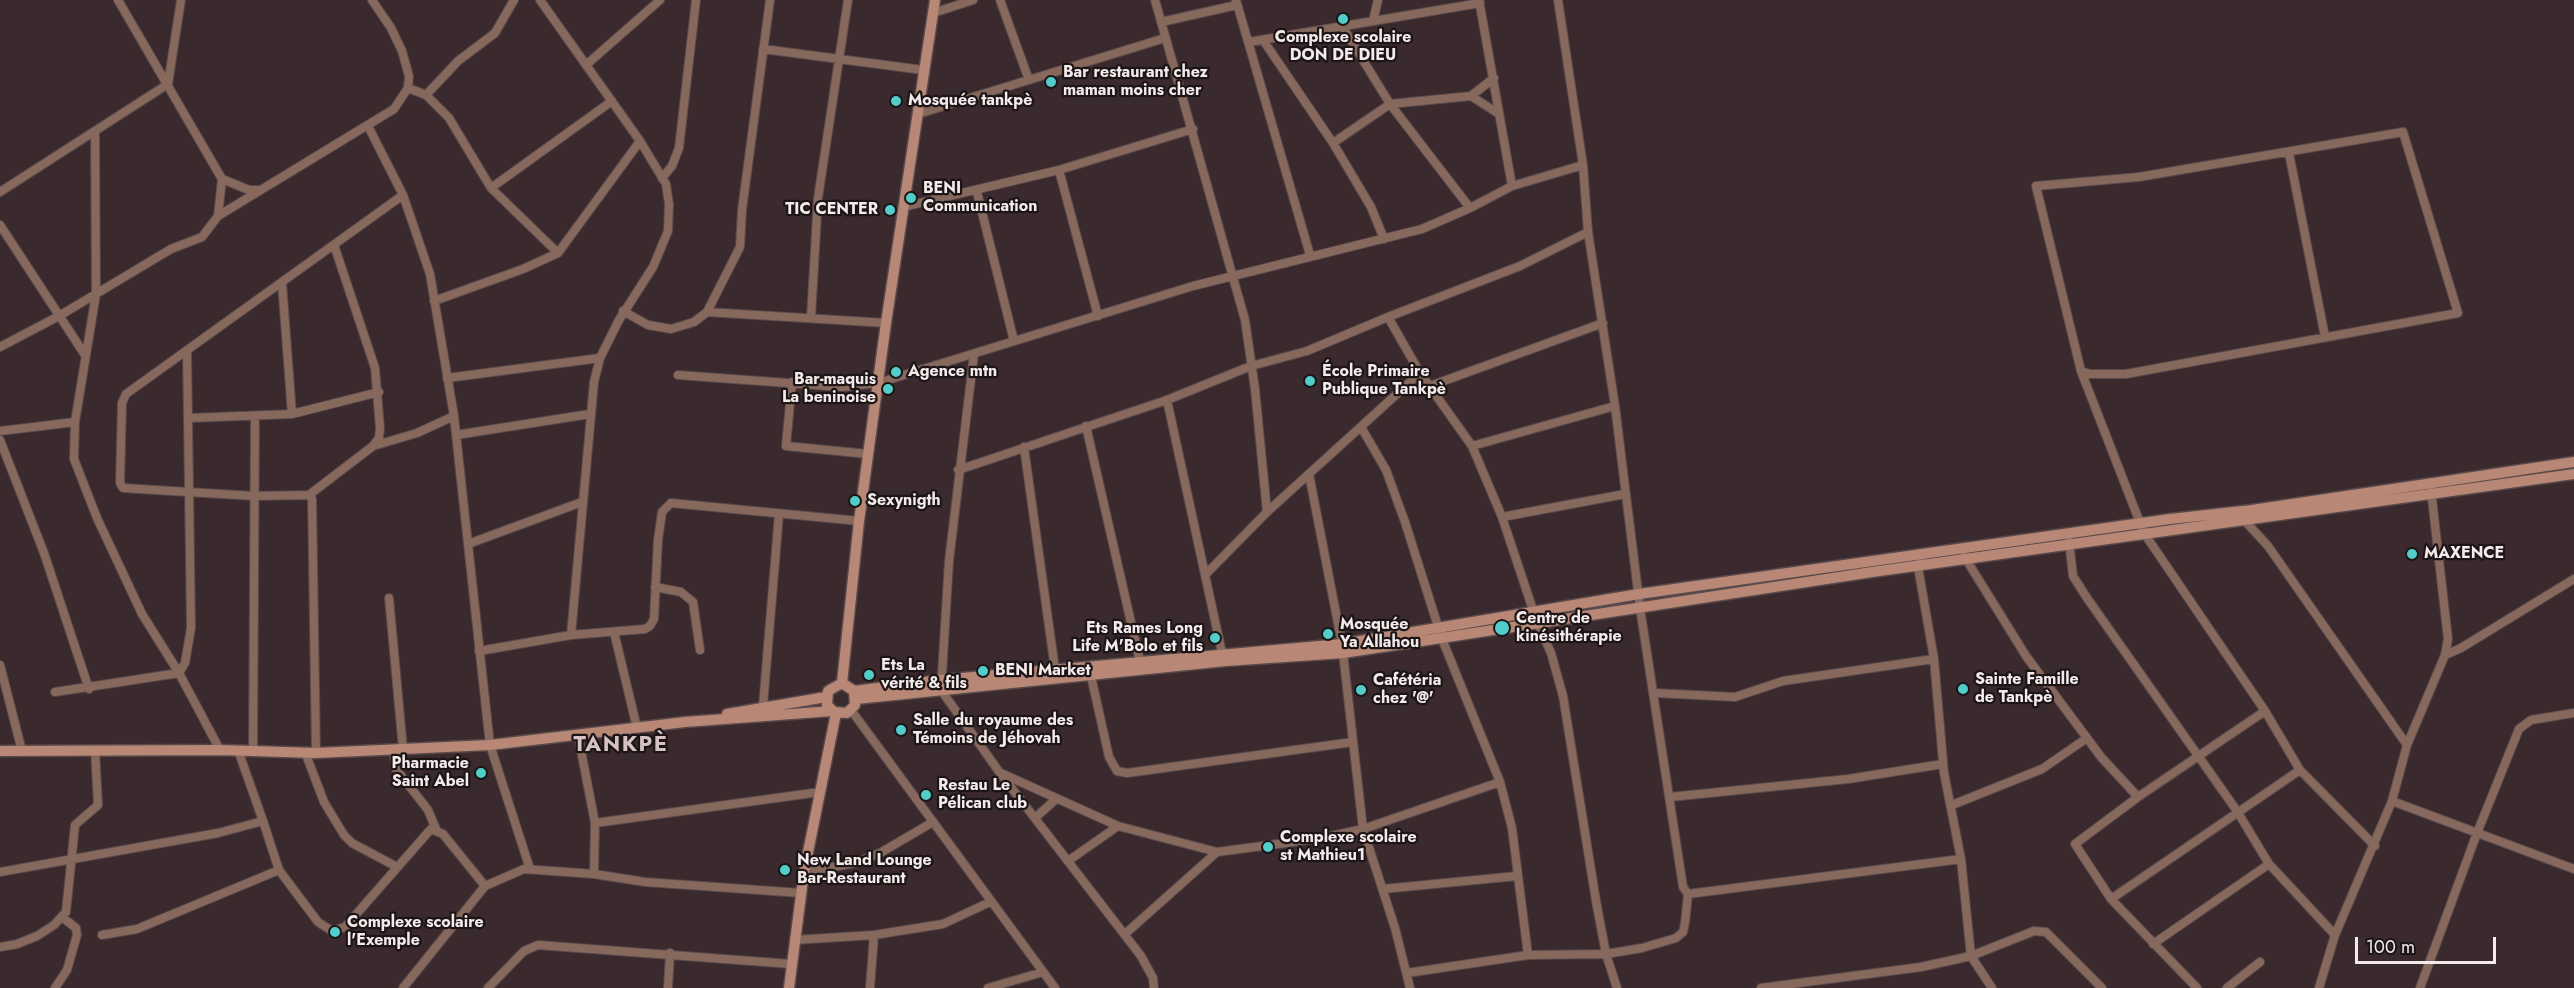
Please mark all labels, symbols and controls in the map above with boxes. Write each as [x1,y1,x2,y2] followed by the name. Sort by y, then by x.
[1336,12,1350,26] marker: Complexe scolaire DON DE DIEU
[1275,28,1411,66] place label: Complexe scolaire DON DE DIEU
[1063,63,1208,101] place label: Bar restaurant chez maman moins cher
[1044,75,1058,89] marker: Bar restaurant chez maman moins cher
[908,91,1032,111] place label: Mosquée tankpè
[889,94,903,108] marker: Mosquée tankpè
[923,179,1037,217] place label: BENI Communication
[904,191,918,205] marker: BENI Communication
[785,200,878,220] place label: TIC CENTER
[883,203,897,217] marker: TIC CENTER
[908,362,997,382] place label: Agence mtn
[1322,362,1446,400] place label: École Primaire Publique Tankpè
[889,365,903,379] marker: Agence mtn
[782,370,876,408] place label: Bar-maquis La beninoise
[1303,374,1317,388] marker: École Primaire Publique Tankpè
[881,382,895,396] marker: Bar-maquis La beninoise
[867,491,941,511] place label: Sexynigth
[848,494,862,508] marker: Sexynigth
[2424,544,2504,564] place label: MAXENCE
[2405,547,2419,561] marker: MAXENCE
[1516,609,1622,647] place label: Centre de kinésithérapie
[1340,615,1419,653] place label: Mosquée Ya Allahou
[1072,619,1203,657] place label: Ets Rames Long Life M'Bolo et fils
[1493,619,1511,637] marker: Centre de kinésithérapie
[1321,627,1335,641] marker: Mosquée Ya Allahou
[1208,631,1222,645] marker: Ets Rames Long Life M'Bolo et fils
[881,656,967,694] place label: Ets La vérité & fils
[995,661,1091,681] place label: BENI Market
[976,664,990,678] marker: BENI Market
[862,668,876,682] marker: Ets La vérité & fils
[1975,670,2079,708] place label: Sainte Famille de Tankpè
[1373,671,1441,709] place label: Cafétéria chez '@'
[1956,682,1970,696] marker: Sainte Famille de Tankpè
[1354,683,1368,697] marker: Cafétéria chez '@'
[913,711,1073,749] place label: Salle du royaume des Témoins de Jéhovah
[894,723,908,737] marker: Salle du royaume des Témoins de Jéhovah
[573,733,669,759] district label: TANKPÈ
[391,754,469,792] place label: Pharmacie Saint Abel
[474,766,488,780] marker: Pharmacie Saint Abel
[938,776,1027,814] place label: Restau Le Pélican club
[919,788,933,802] marker: Restau Le Pélican club
[1280,828,1417,866] place label: Complexe scolaire st Mathieu1
[1261,840,1275,854] marker: Complexe scolaire st Mathieu1
[797,851,932,889] place label: New Land Lounge Bar-Restaurant
[778,863,792,877] marker: New Land Lounge Bar-Restaurant
[347,913,484,951] place label: Complexe scolaire l'Exemple
[328,925,342,939] marker: Complexe scolaire l'Exemple
[2358,925,2499,963] scale bar
[2366,934,2415,960] text: 100 m

